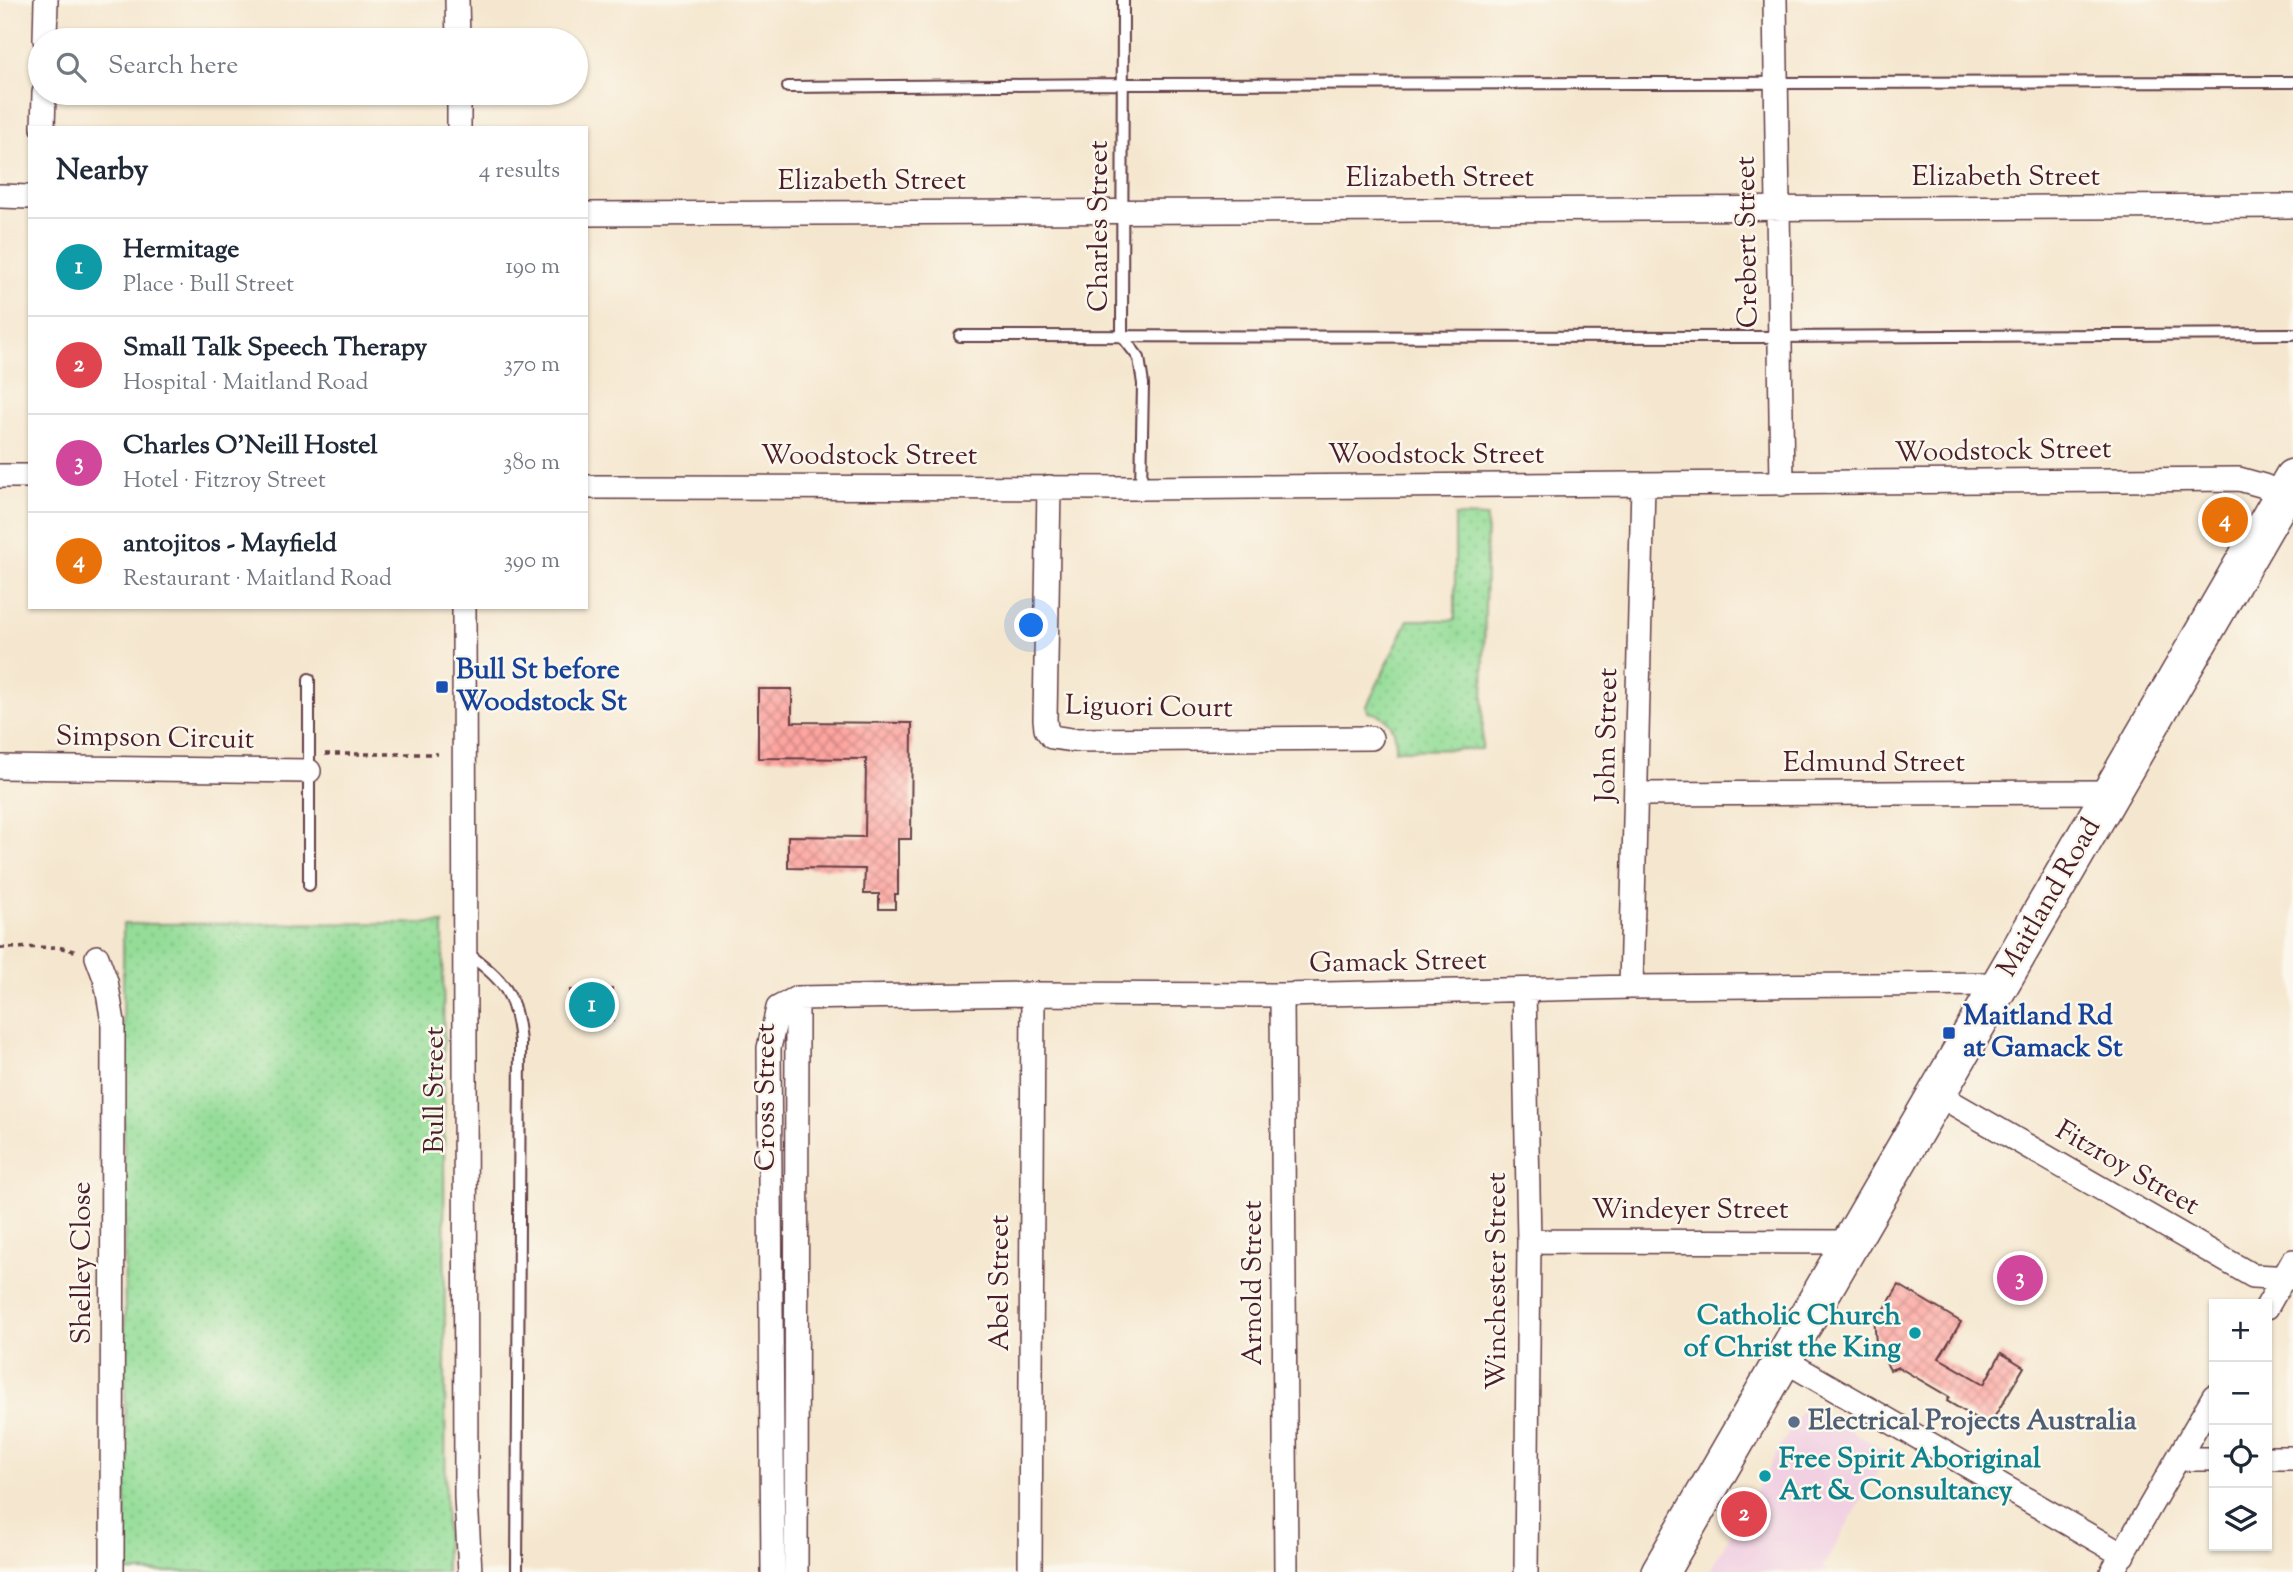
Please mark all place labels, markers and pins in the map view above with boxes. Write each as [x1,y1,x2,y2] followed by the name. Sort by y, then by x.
[2202,494,2248,546] pin: 4
[456,651,627,723] place label: Bull St before Woodstock St
[434,679,450,695] marker: Bull St before Woodstock St
[569,979,615,1031] pin: 1
[1963,997,2123,1069] place label: Maitland Rd at Gamack St
[1941,1025,1957,1041] marker: Maitland Rd at Gamack St
[1997,1252,2043,1304] pin: 3
[1683,1297,1902,1369] place label: Catholic Church of Christ the King
[1907,1325,1923,1341] marker: Catholic Church of Christ the King
[1808,1402,2137,1442] place label: Electrical Projects Australia
[1786,1414,1802,1430] marker: Electrical Projects Australia
[1779,1440,2041,1512] place label: Free Spirit Aboriginal Art & Consultancy
[1757,1468,1773,1484] marker: Free Spirit Aboriginal Art & Consultancy
[1721,1488,1767,1540] pin: 2

